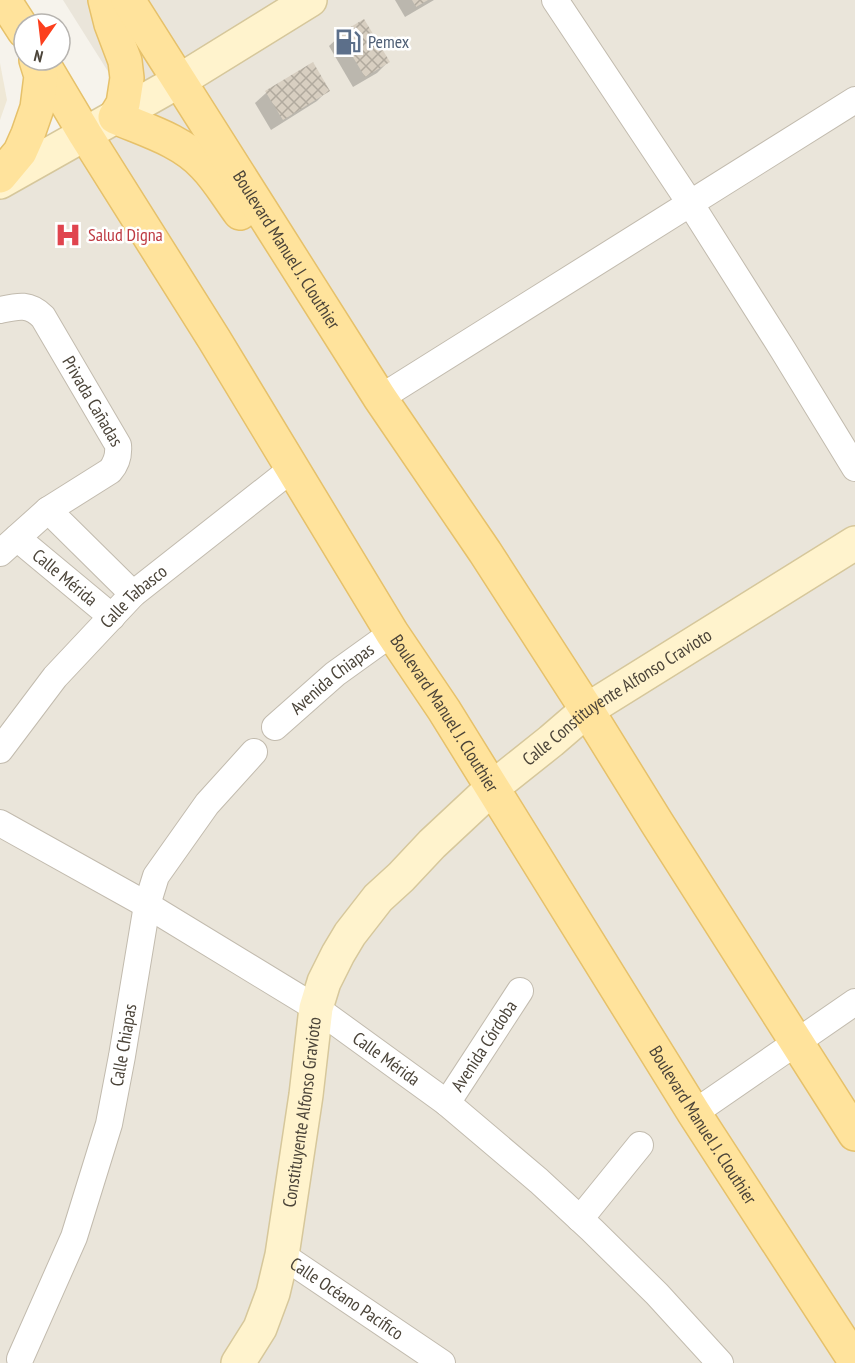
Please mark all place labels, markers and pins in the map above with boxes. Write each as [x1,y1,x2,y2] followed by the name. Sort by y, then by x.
[333,27,363,57] fuel station icon: Pemex
[368,30,410,53] place label: Pemex
[53,220,83,250] hospital icon: Salud Digna
[88,223,163,246] place label: Salud Digna

